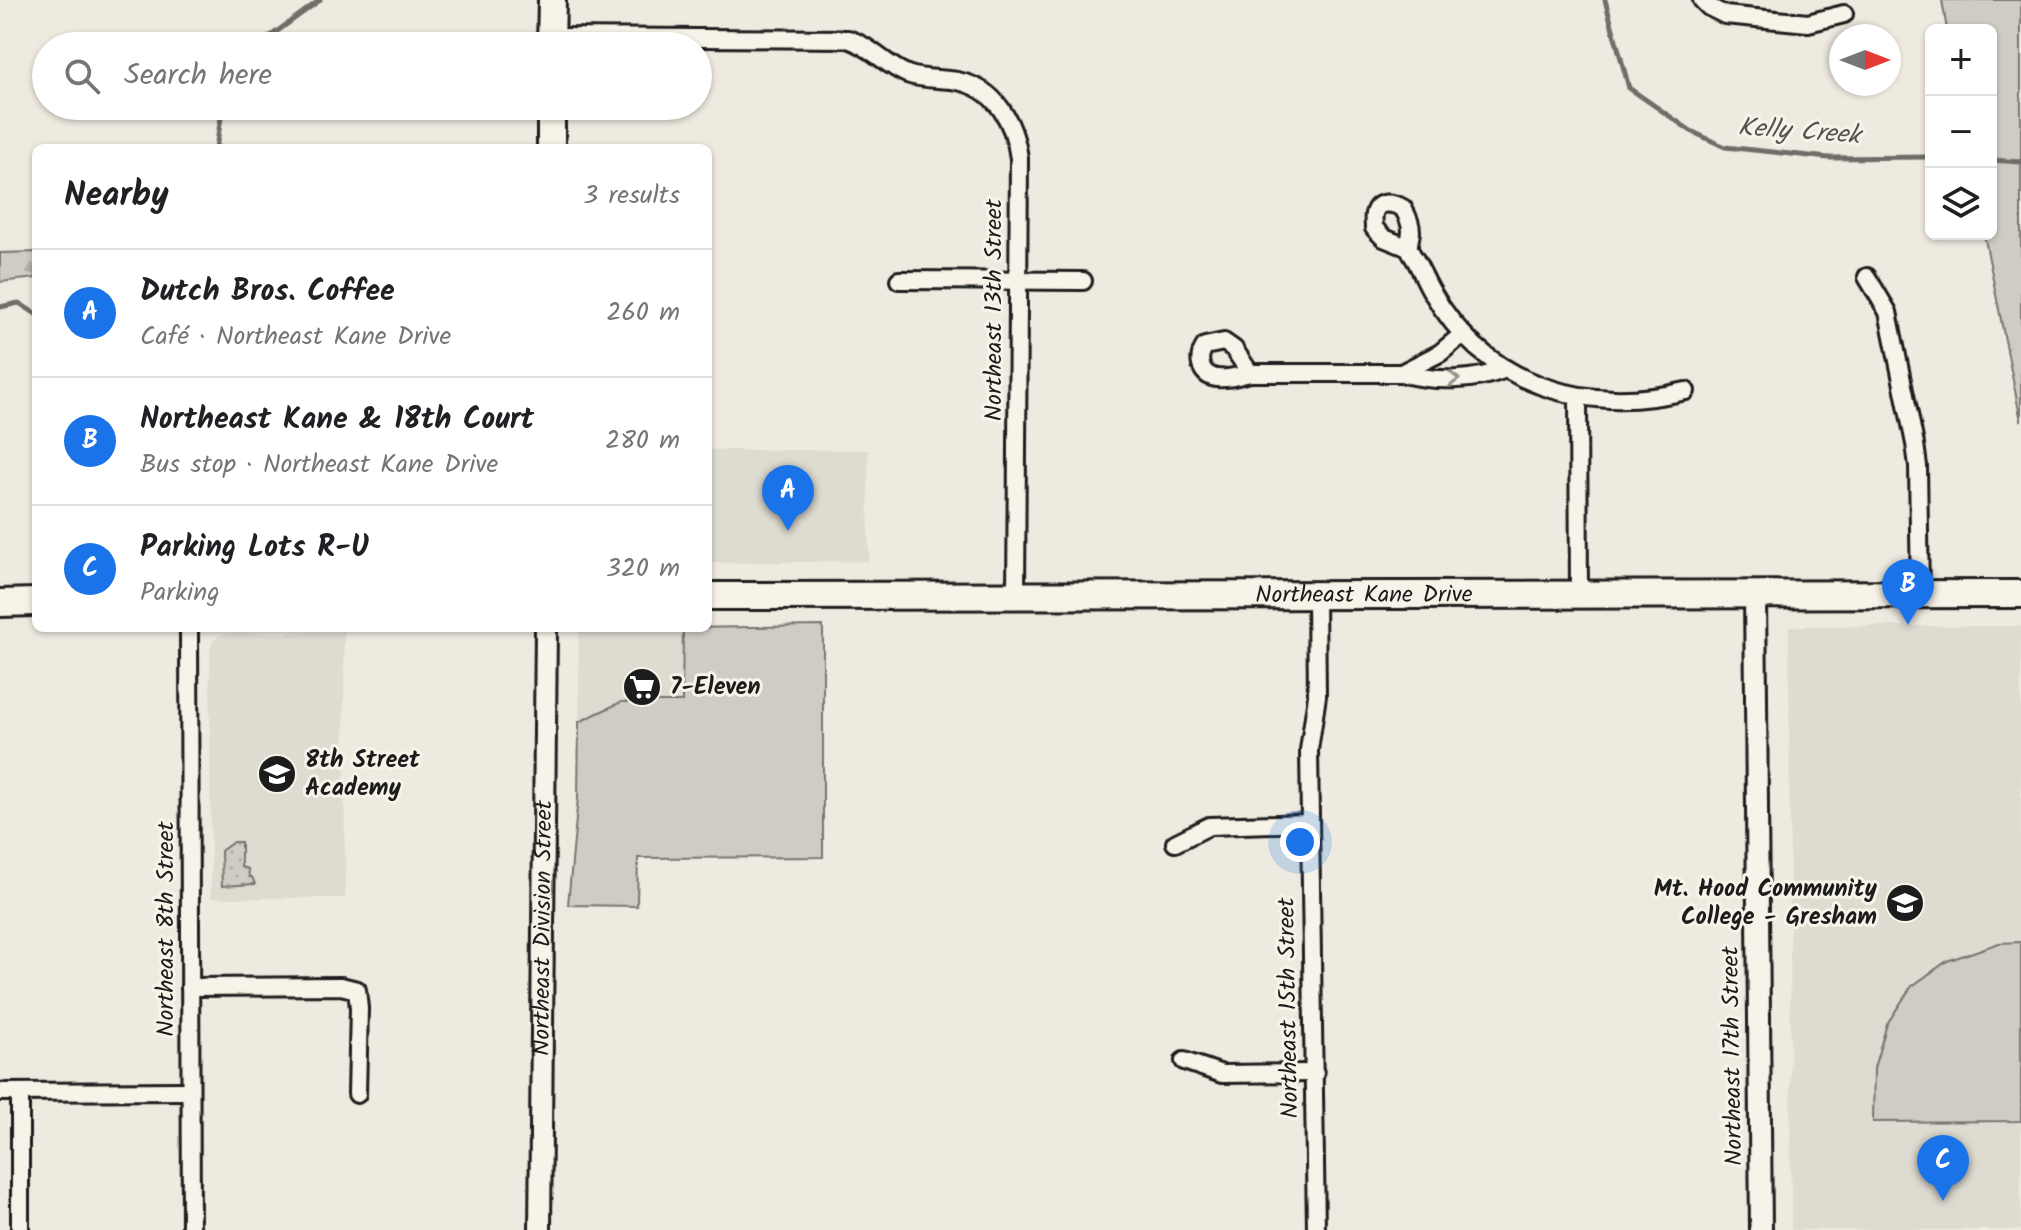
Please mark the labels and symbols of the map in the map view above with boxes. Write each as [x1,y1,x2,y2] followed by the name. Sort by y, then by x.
[1829,24,1901,96] north arrow
[1737,107,1865,157] water label: Kelly Creek
[975,198,1014,421] street label: Northeast 13th Street
[1448,370,1461,388] one-way arrow
[762,465,814,531] pin: A
[1882,559,1934,625] pin: B
[1255,575,1473,615] street label: Northeast Kane Drive
[621,666,663,708] supermarket icon: 7-Eleven
[670,668,761,707] place label: 7-Eleven
[305,741,421,808] place label: 8th Street Academy
[256,753,298,795] school or university icon: 8th Street Academy
[522,799,564,1056] street label: Northeast Division Street
[147,821,186,1037] street label: Northeast 8th Street
[1280,822,1320,862] your location
[1654,870,1878,937] place label: Mt. Hood Community College - Gresham
[1884,882,1926,924] school or university icon: Mt. Hood Community College - Gresham
[1268,896,1310,1119] street label: Northeast 15th Street
[1712,945,1754,1166] street label: Northeast 17th Street
[1917,1135,1969,1201] pin: C

